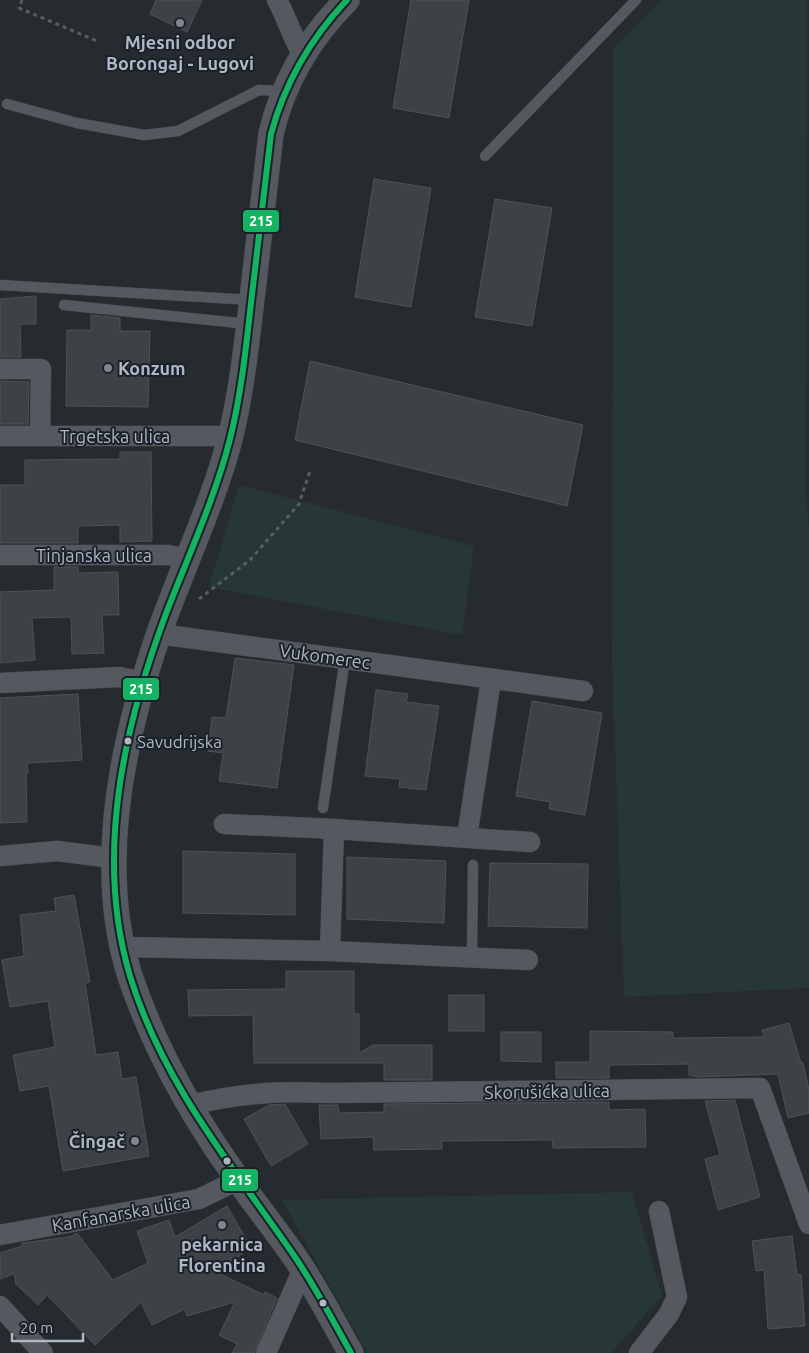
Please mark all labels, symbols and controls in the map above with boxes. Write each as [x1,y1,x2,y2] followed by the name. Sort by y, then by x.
[174,17,186,29] marker: Mjesni odbor Borongaj - Lugovi
[106,32,254,73] place label: Mjesni odbor Borongaj - Lugovi
[242,209,280,233] line badge: 215
[249,213,273,229] text: 215
[118,358,186,378] place label: Konzum
[102,362,114,374] marker: Konzum
[60,426,170,446] street label: Trgetska ulica
[36,545,152,565] street label: Tinjanska ulica
[278,640,372,672] street label: Vukomerec
[122,677,160,701] line badge: 215
[129,681,153,697] text: 215
[137,732,222,751] place label: Savudrijska
[123,736,133,746] marker: Savudrijska
[484,1080,610,1102] street label: Skorušićka ulica
[69,1130,125,1151] place label: Čingač
[129,1135,141,1147] marker: Čingač
[222,1156,232,1166] unlabelled marker
[221,1168,259,1192] line badge: 215
[228,1172,252,1188] text: 215
[50,1191,192,1235] street label: Kanfanarska ulica
[216,1219,228,1231] marker: pekarnica Florentina
[178,1234,266,1275] place label: pekarnica Florentina
[318,1298,328,1308] unlabelled marker
[12,1310,84,1342] scale bar
[20,1319,53,1336] text: 20 m

